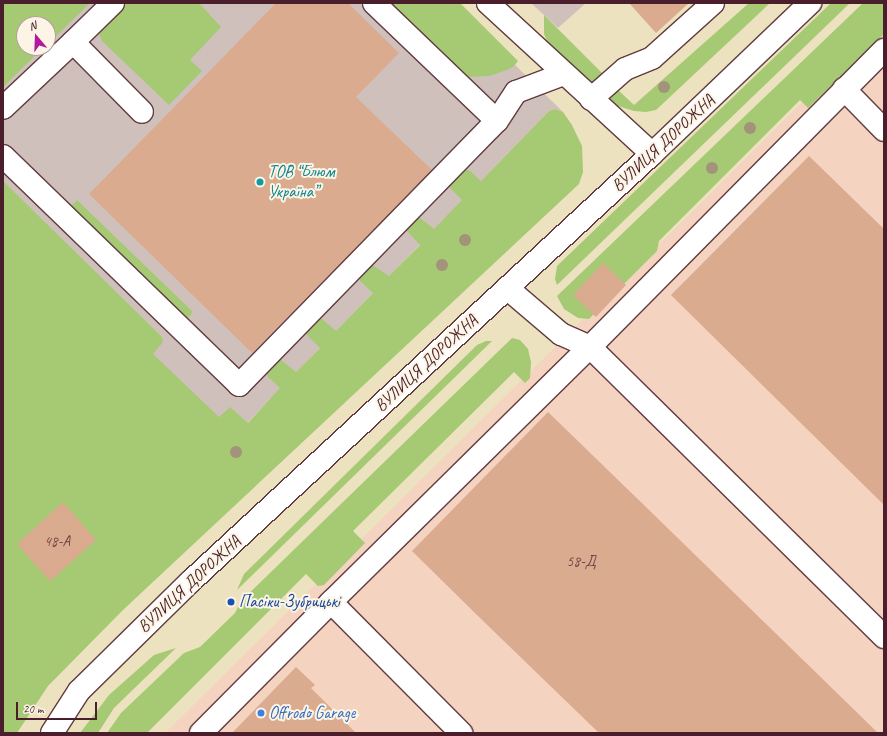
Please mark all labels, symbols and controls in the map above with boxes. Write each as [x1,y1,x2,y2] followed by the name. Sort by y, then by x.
[16,16,56,56] north arrow
[27,18,38,33] text: N
[607,90,719,196] street label: ВУЛИЦЯ ДОРОЖНА
[268,162,334,202] place label: ТОВ “Блюм Україна”
[255,177,265,187] marker: ТОВ “Блюм Україна”
[370,310,482,416] street label: ВУЛИЦЯ ДОРОЖНА
[133,531,245,637] street label: ВУЛИЦЯ ДОРОЖНА
[44,533,70,551] house number: 48-А
[566,553,596,571] house number: 58-Д
[239,592,340,612] place label: Пасіки-Зубрицькі
[226,597,236,607] marker: Пасіки-Зубрицькі
[18,694,99,720] scale bar
[23,701,43,717] text: 20 m
[269,703,355,723] place label: Offrodo Garage
[256,708,266,718] marker: Offrodo Garage

